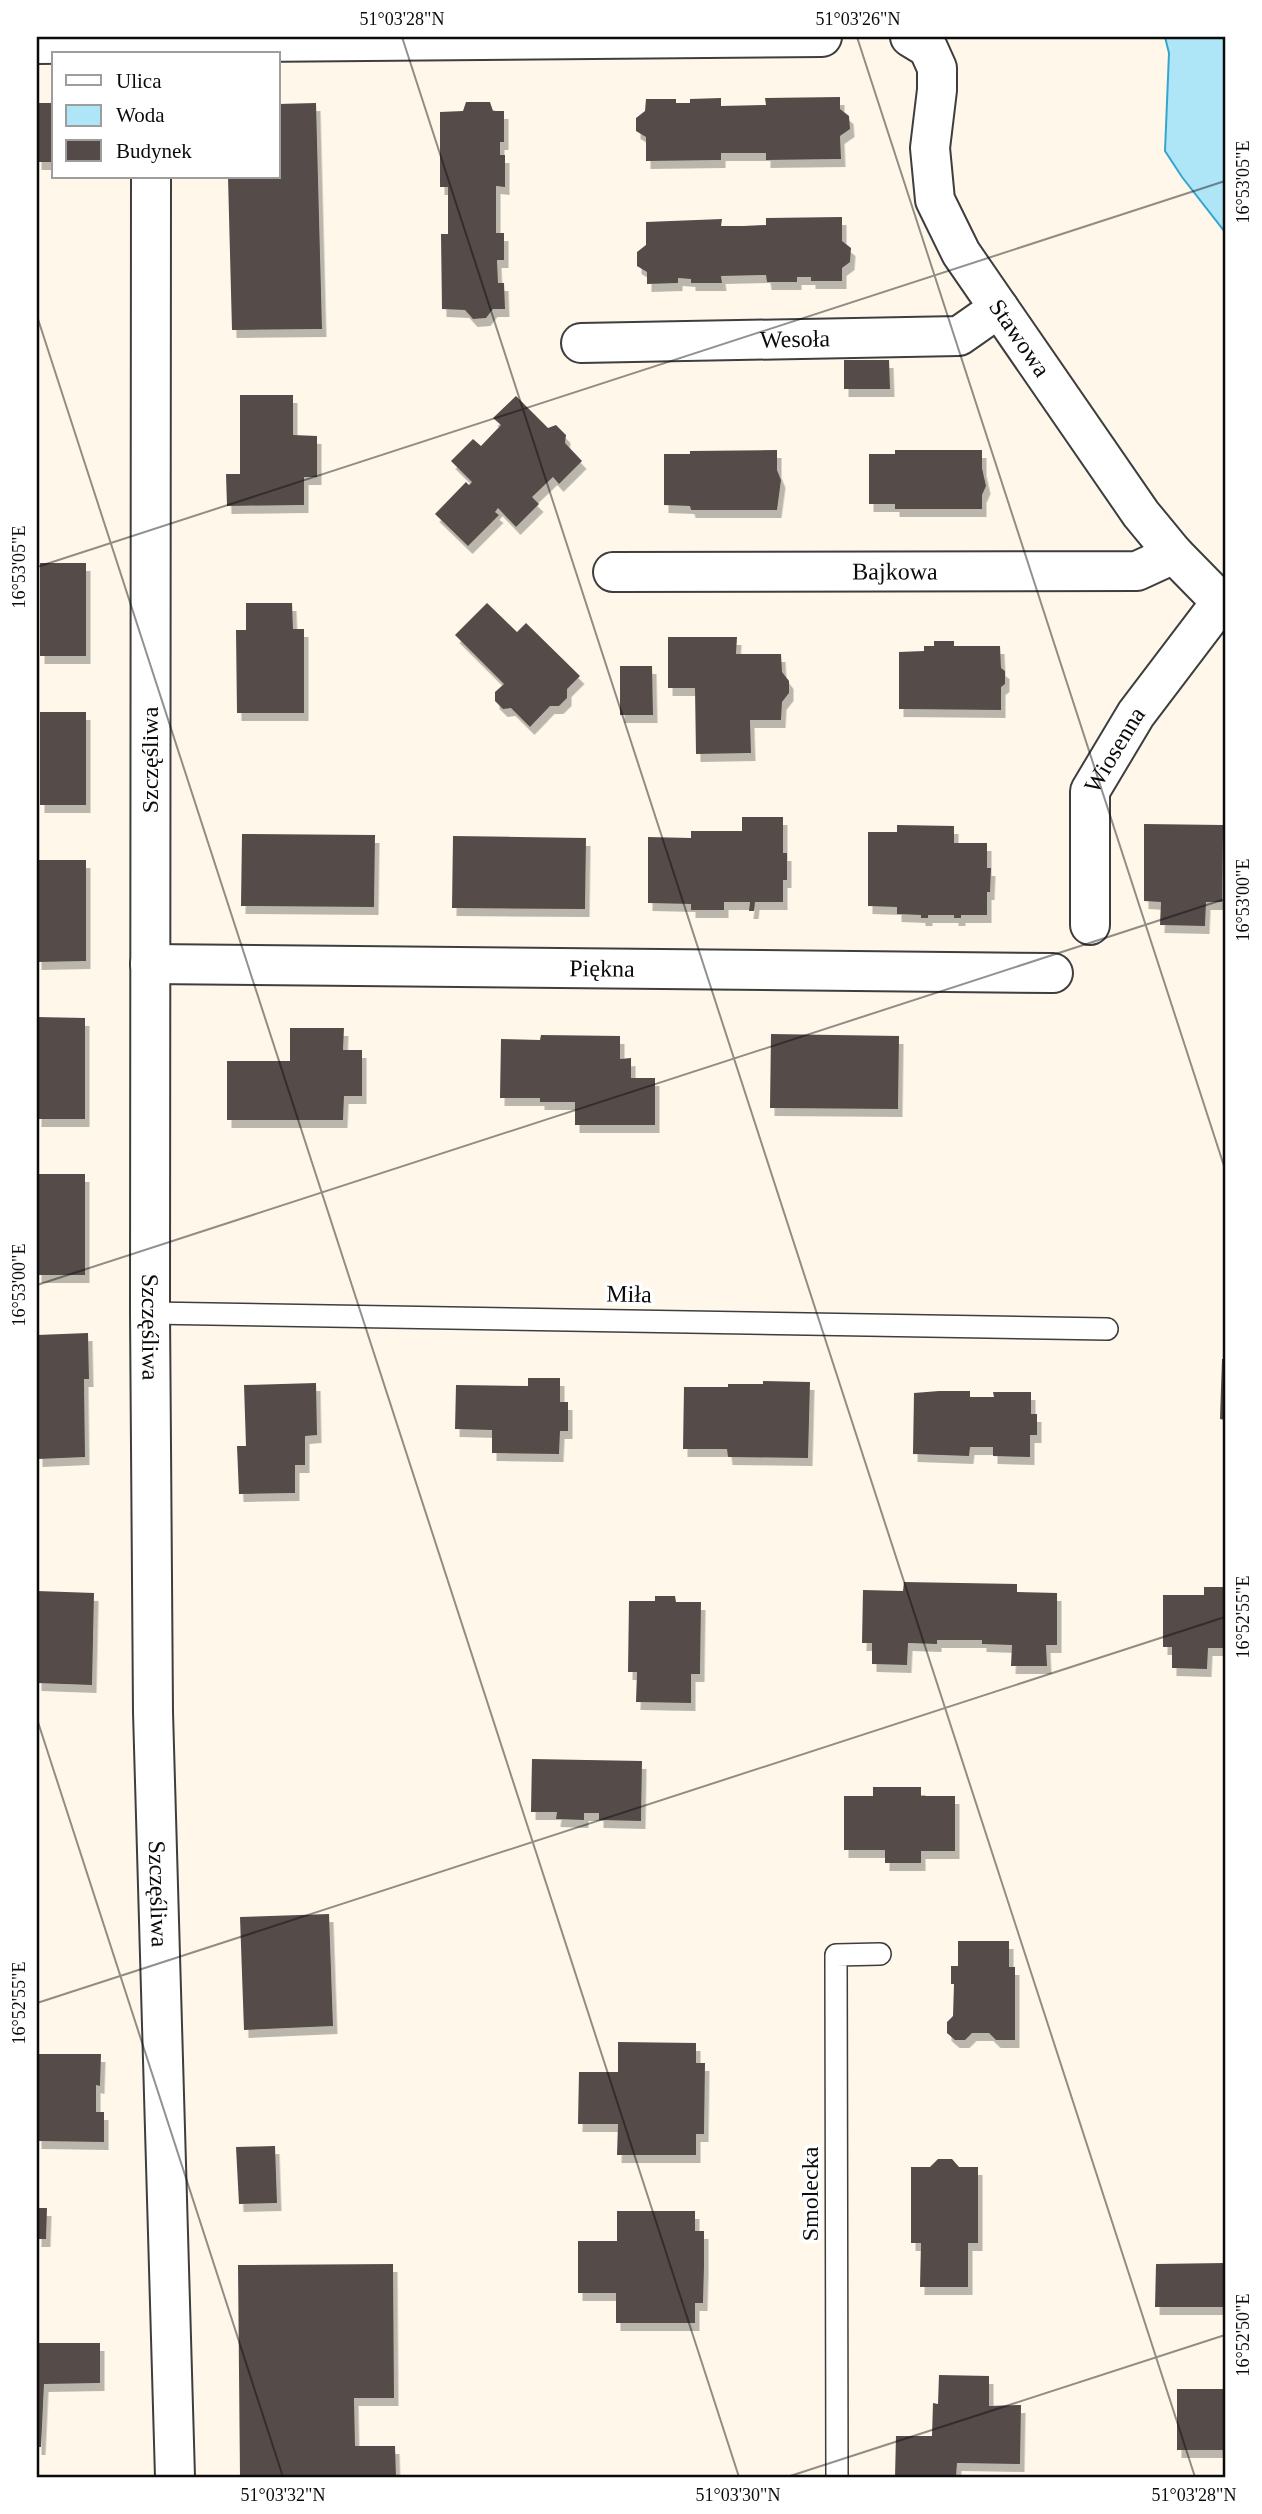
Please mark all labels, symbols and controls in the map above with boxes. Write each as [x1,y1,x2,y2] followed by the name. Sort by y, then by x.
[360,9,444,29] text: 51°03'28"N
[816,9,900,29] text: 51°03'26"N
[52,52,280,178] legend
[116,69,162,93] text: Ulica
[116,103,165,127] text: Woda
[116,139,192,163] text: Budynek
[1233,141,1253,223] text: 16°53'05"E
[984,294,1056,382] street label: Stawowa
[760,325,831,353] street label: Wesoła
[9,526,29,608] text: 16°53'05"E
[852,558,938,585] street label: Bajkowa
[1079,701,1150,797] street label: Wiosenna
[137,706,163,813] street label: Szczęśliwa
[1233,859,1253,941] text: 16°53'00"E
[569,955,635,982] street label: Piękna
[9,1244,29,1326] text: 16°53'00"E
[137,1274,164,1381] street label: Szczęśliwa
[606,1281,652,1307] street label: Miła
[1233,1576,1253,1658] text: 16°52'55"E
[144,1840,173,1948] street label: Szczęśliwa
[9,1962,29,2044] text: 16°52'55"E
[797,2146,823,2241] street label: Smolecka
[1233,2294,1253,2376] text: 16°52'50"E
[241,2485,325,2505] text: 51°03'32"N
[696,2485,780,2505] text: 51°03'30"N
[1152,2485,1236,2505] text: 51°03'28"N

